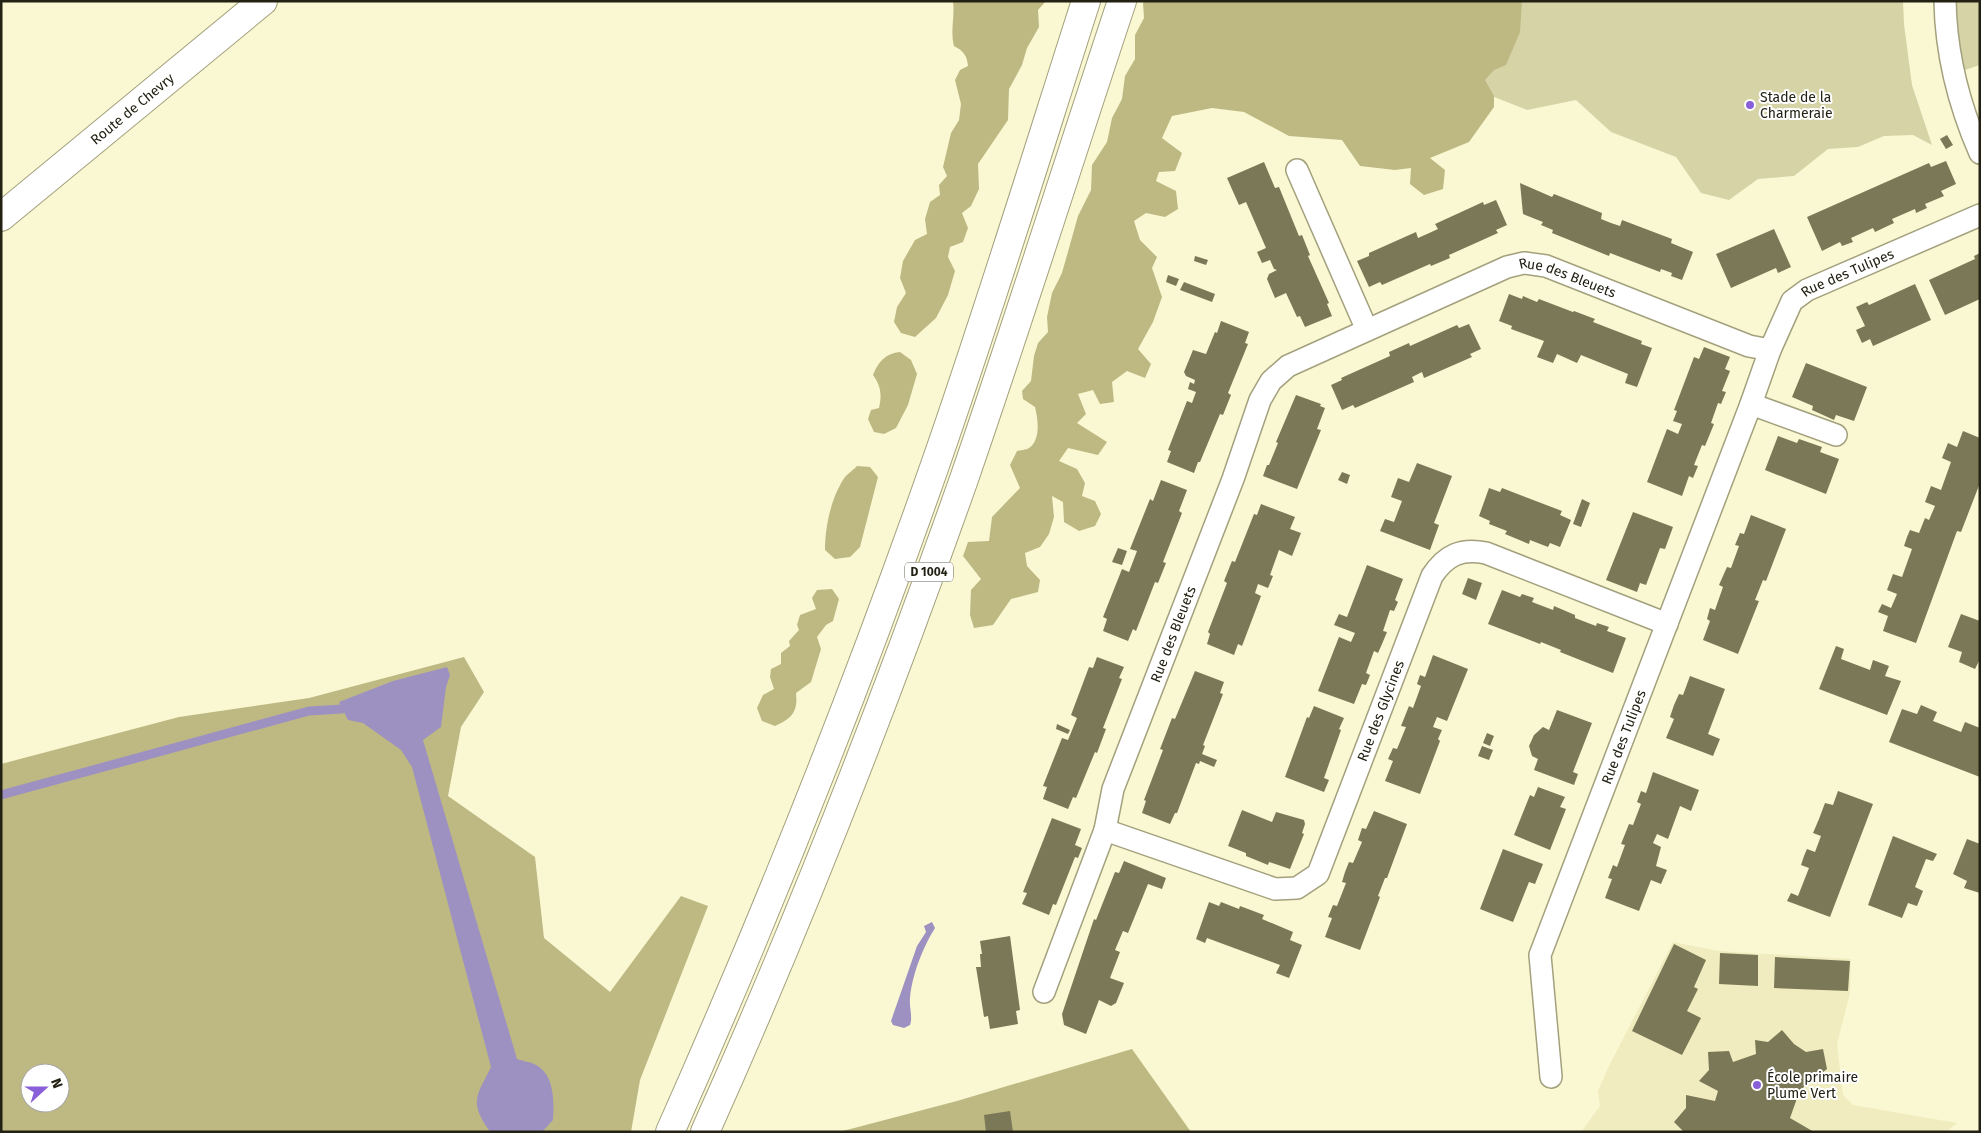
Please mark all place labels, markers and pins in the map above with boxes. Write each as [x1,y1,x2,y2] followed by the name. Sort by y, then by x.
[1760,89,1833,122] place label: Stade de la Charmeraie
[1744,99,1756,111] marker: Stade de la Charmeraie
[1767,1068,1858,1102] place label: École primaire Plume Vert
[1751,1079,1763,1091] marker: École primaire Plume Vert

